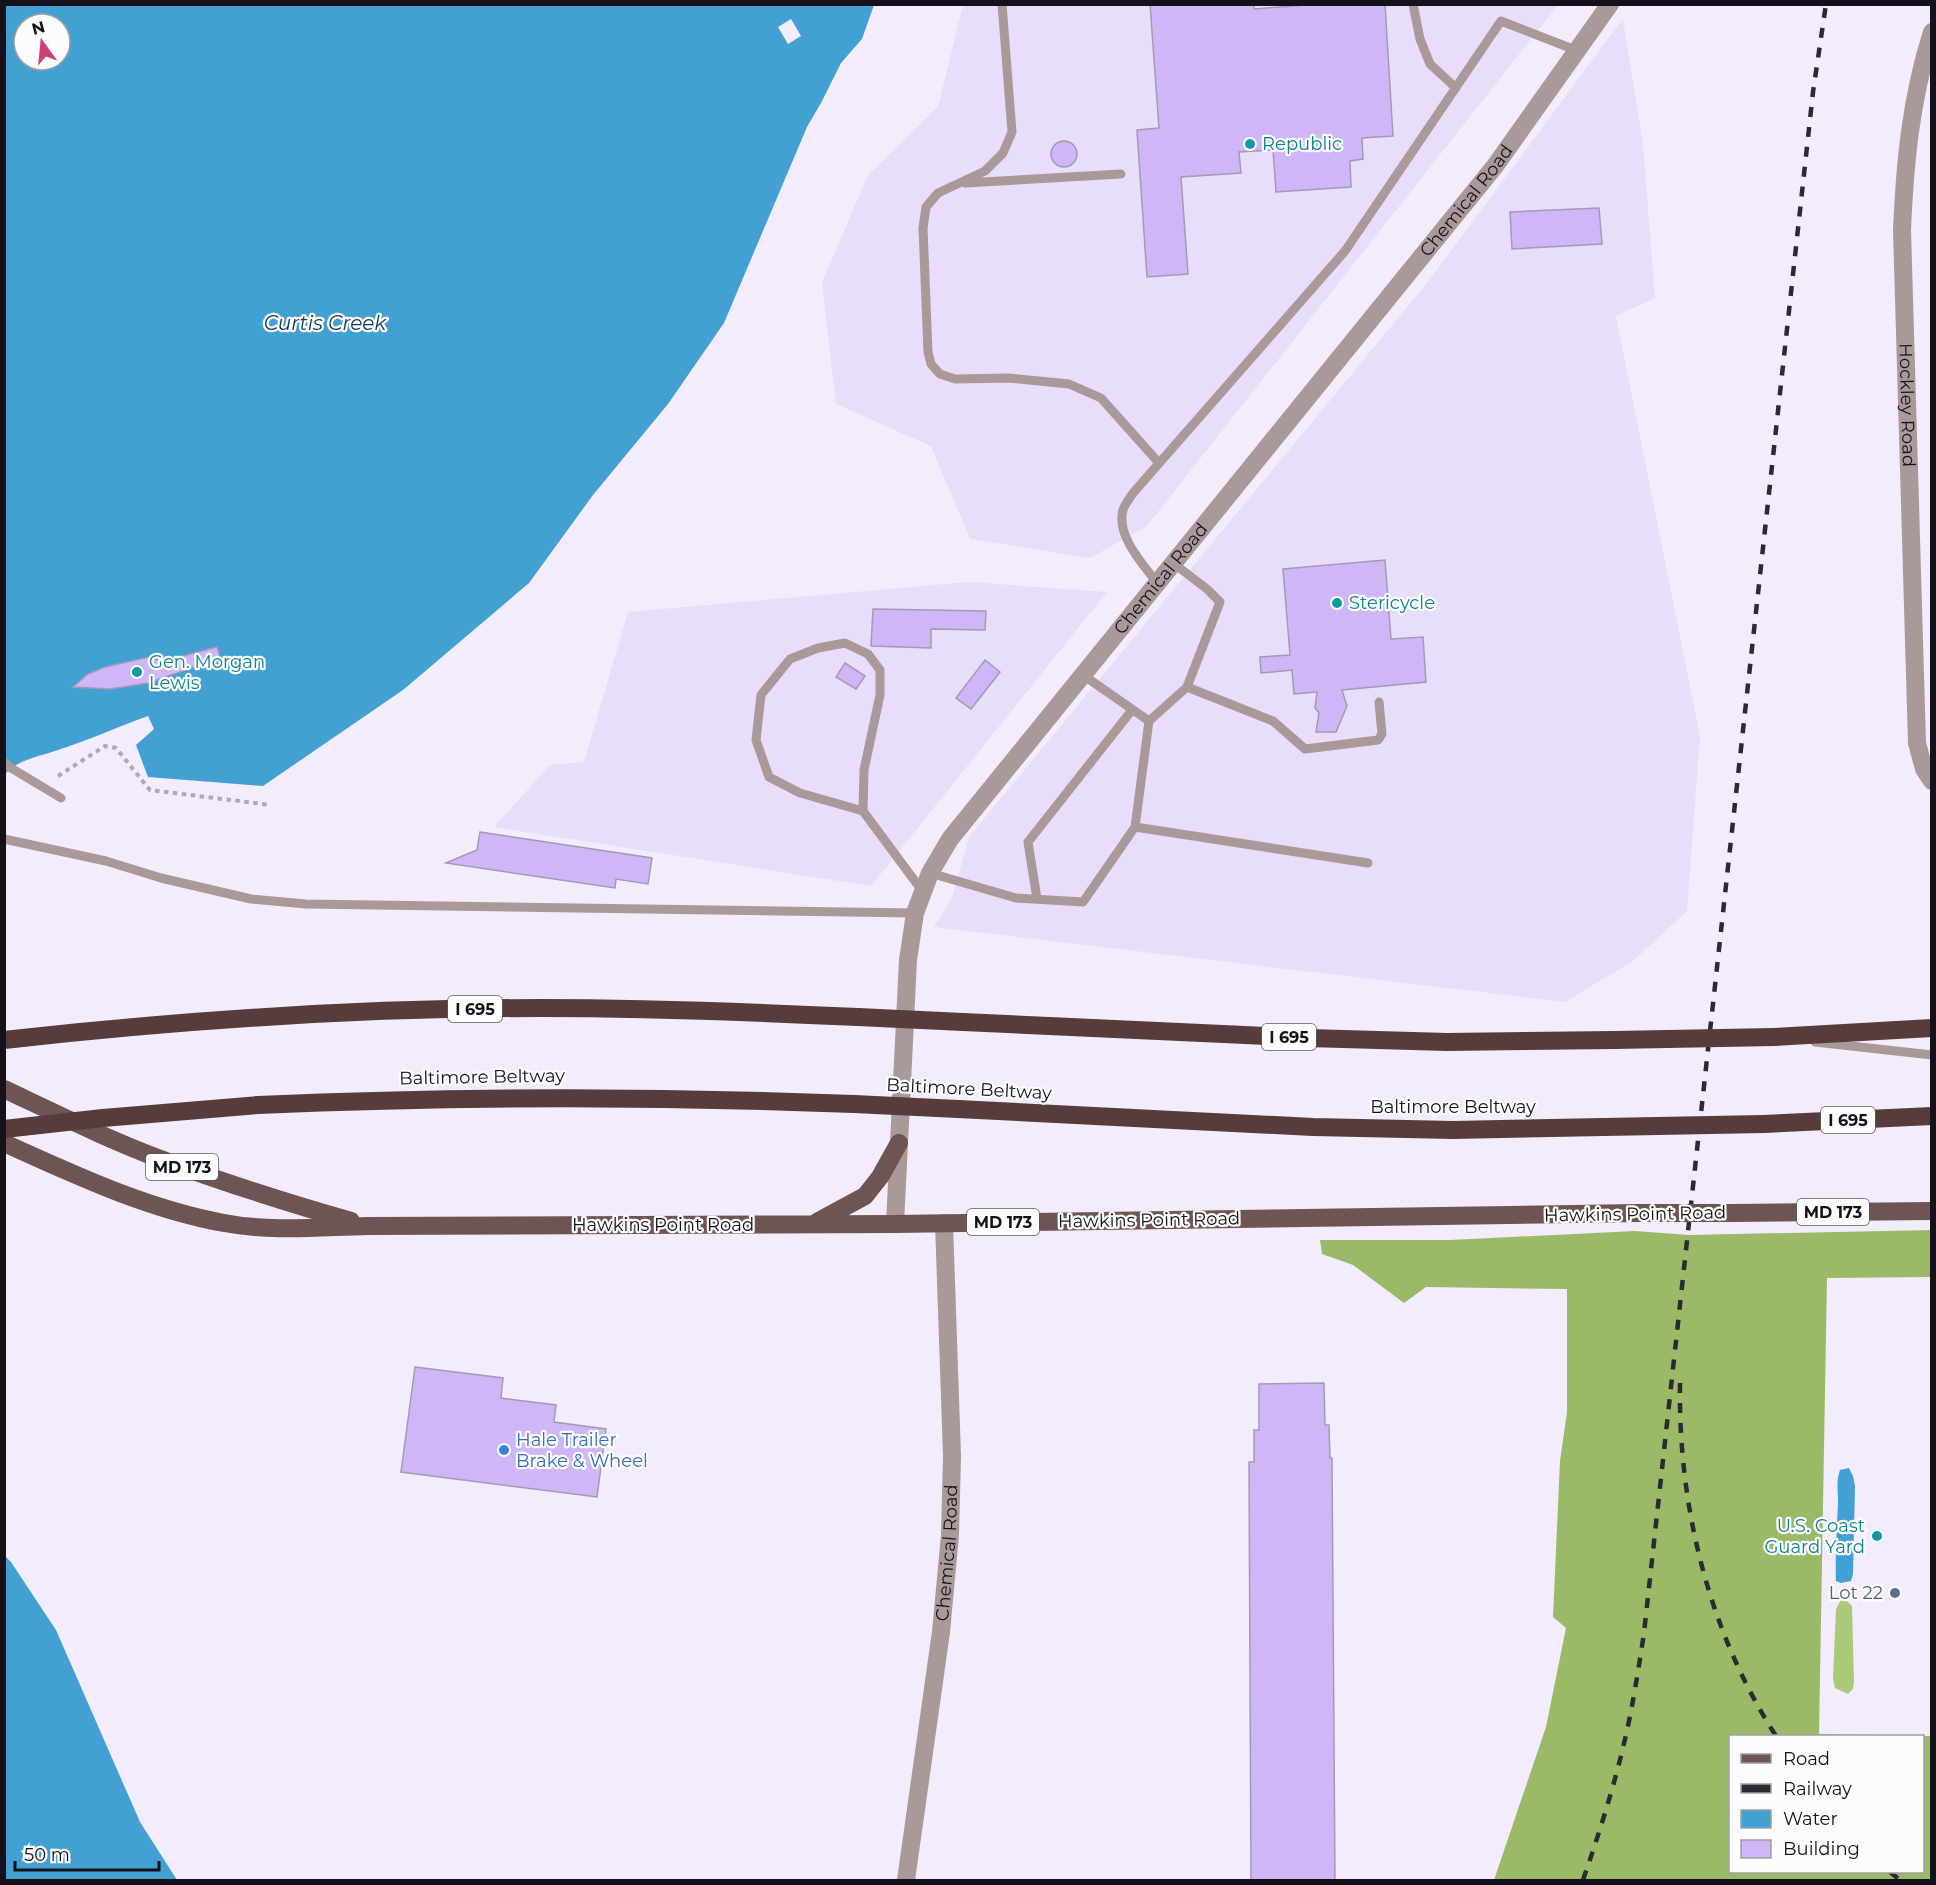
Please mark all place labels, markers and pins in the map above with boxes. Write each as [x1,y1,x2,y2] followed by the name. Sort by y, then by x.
[1262,133,1342,155] place label: Republic
[1243,137,1257,151] marker: Republic
[1349,592,1435,614] place label: Stericycle
[1330,596,1344,610] marker: Stericycle
[149,651,265,694] place label: Gen. Morgan Lewis
[130,665,144,679] marker: Gen. Morgan Lewis
[516,1429,648,1472] place label: Hale Trailer Brake & Wheel
[497,1443,511,1457] marker: Hale Trailer Brake & Wheel
[1764,1515,1865,1558] place label: U.S. Coast Guard Yard
[1870,1529,1884,1543] marker: U.S. Coast Guard Yard
[1829,1582,1883,1604] place label: Lot 22
[1888,1586,1902,1600] marker: Lot 22

